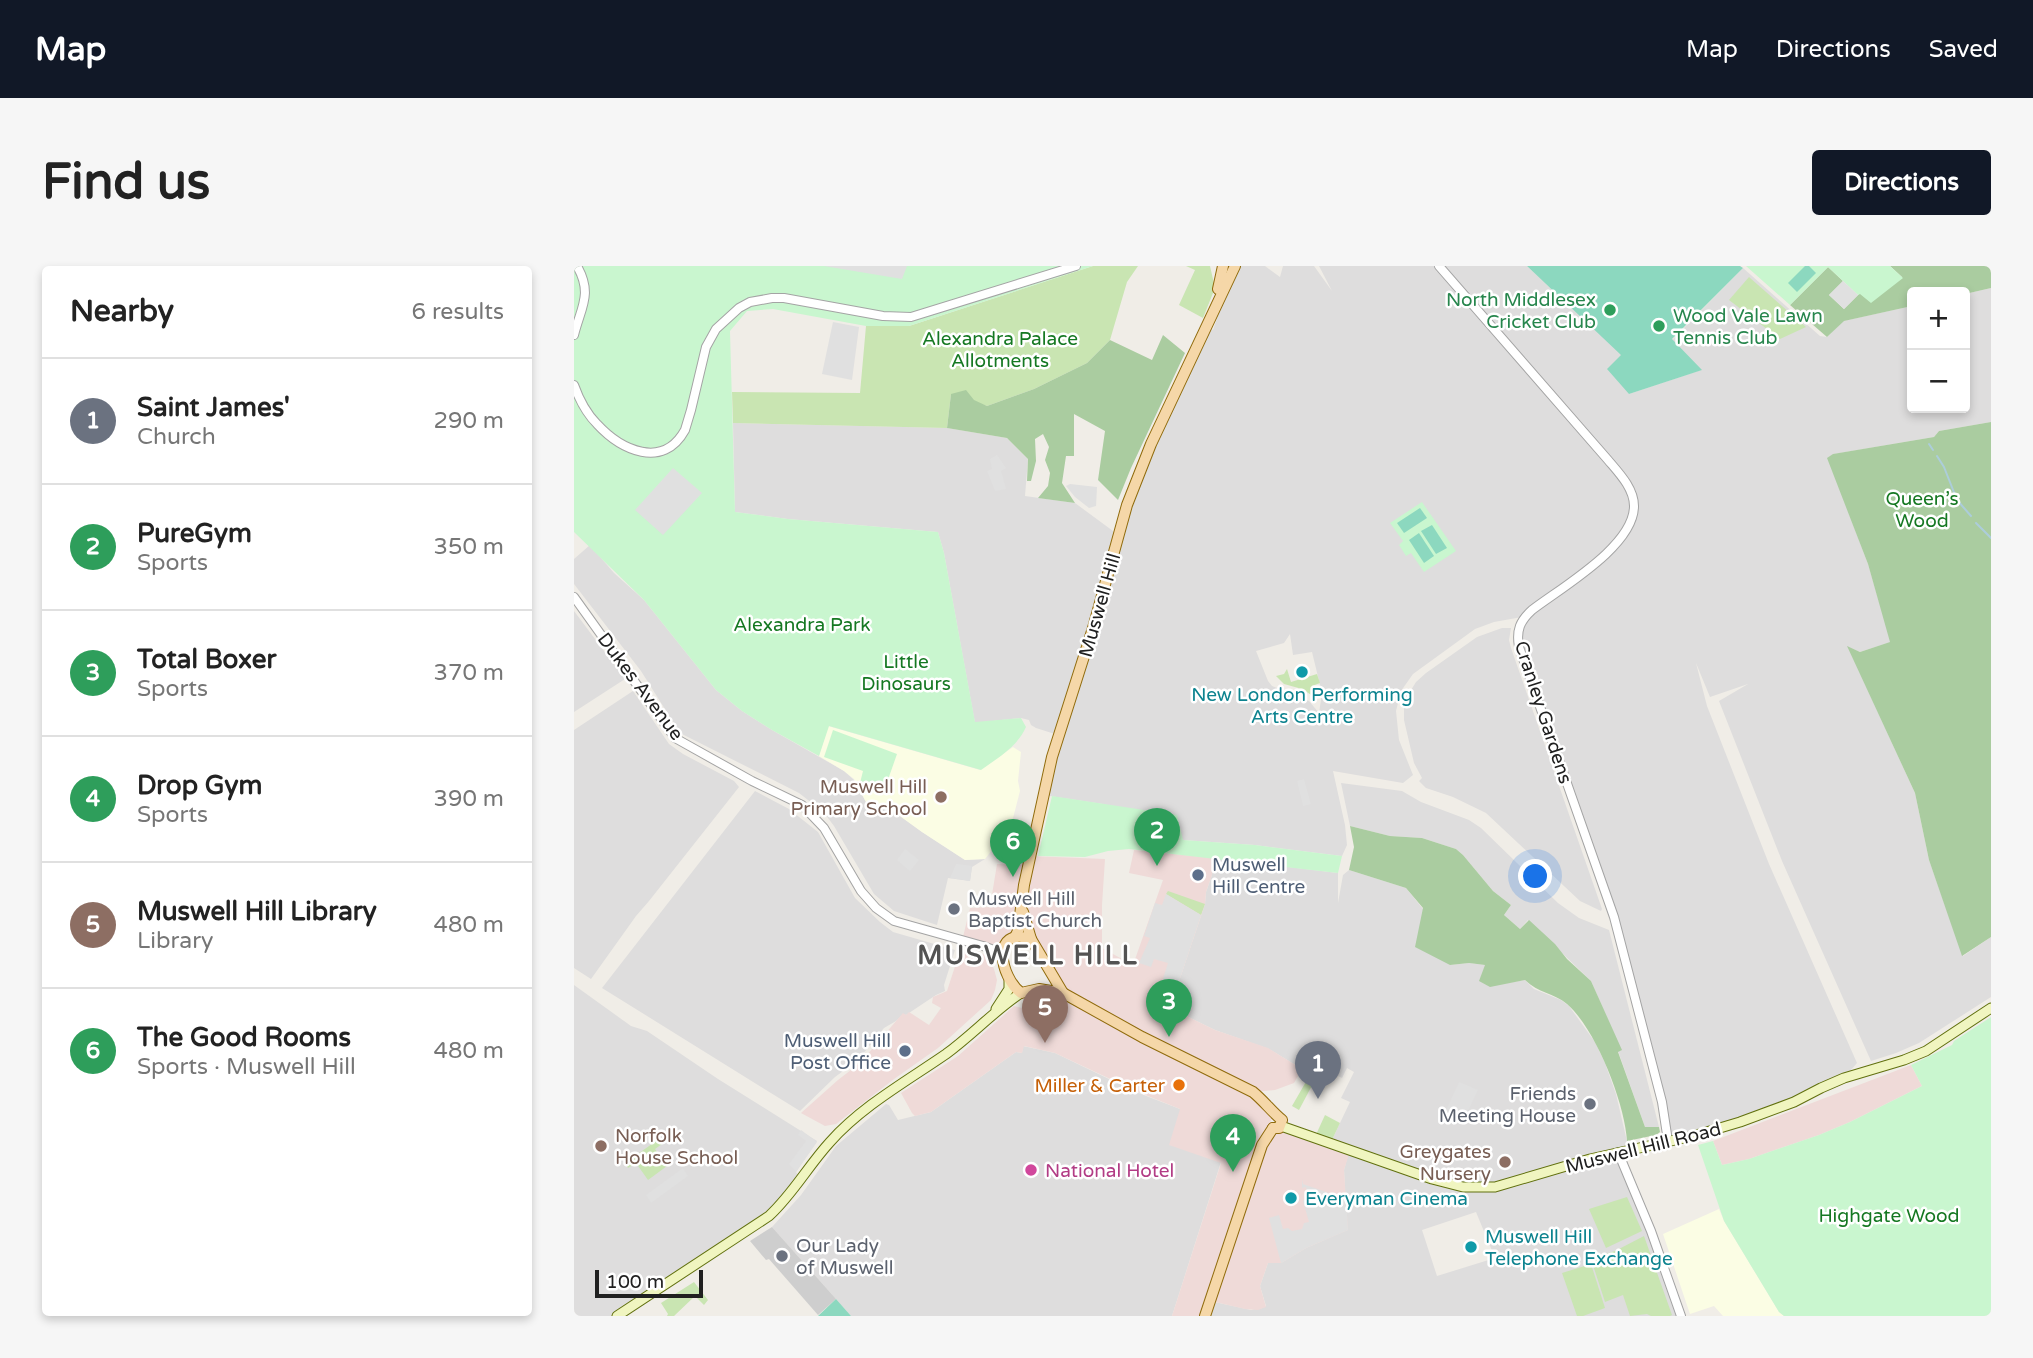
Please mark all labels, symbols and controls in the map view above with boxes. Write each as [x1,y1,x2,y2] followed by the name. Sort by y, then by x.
[35,30,106,69] text: Map
[1686,35,1738,64] text: Map
[1776,35,1891,64] text: Directions
[1929,35,1998,64] text: Saved
[1812,150,1991,215] button: Directions
[42,153,210,212] text: Find us
[1907,287,1970,413] map controls
[1907,287,1970,350] button: +
[1446,289,1596,333] place label: North Middlesex Cricket Club
[70,293,174,330] text: Nearby
[411,298,504,326] text: 6 results
[1602,302,1618,318] marker: North Middlesex Cricket Club
[1673,305,1823,349] place label: Wood Vale Lawn Tennis Club
[1651,318,1667,334] marker: Wood Vale Lawn Tennis Club
[922,328,1078,372] park label: Alexandra Palace Allotments
[1907,350,1970,413] button: −
[137,392,290,423] text: Saint James'
[86,407,100,435] text: 1
[434,407,504,435] text: 290 m
[137,423,216,451] text: Church
[1886,488,1959,532] park label: Queen’s Wood
[137,518,252,549] text: PureGym
[86,533,100,561] text: 2
[434,533,504,561] text: 350 m
[137,549,208,577] text: Sports
[1075,551,1125,660] street label: Muswell Hill
[733,614,871,636] park label: Alexandra Park
[593,629,688,745] street label: Dukes Avenue
[1510,638,1576,786] street label: Cranley Gardens
[137,644,276,675] text: Total Boxer
[861,651,951,695] park label: Little Dinosaurs
[86,659,100,687] text: 3
[434,659,504,687] text: 370 m
[1294,664,1310,680] marker: New London Performing Arts Centre
[137,675,208,703] text: Sports
[1191,684,1413,728] place label: New London Performing Arts Centre
[137,770,262,801] text: Drop Gym
[791,776,927,820] place label: Muswell Hill Primary School
[86,785,100,813] text: 4
[434,785,504,813] text: 390 m
[933,789,949,805] marker: Muswell Hill Primary School
[137,801,208,829] text: Sports
[1134,808,1180,866] pin: 2
[990,819,1036,877] pin: 6
[1212,854,1305,898] place label: Muswell Hill Centre
[1518,859,1552,893] your location
[1190,867,1206,883] marker: Muswell Hill Centre
[968,888,1102,932] place label: Muswell Hill Baptist Church
[137,896,377,927] text: Muswell Hill Library
[946,901,962,917] marker: Muswell Hill Baptist Church
[86,911,100,939] text: 5
[434,911,504,939] text: 480 m
[137,927,213,955] text: Library
[917,940,1139,971] district label: MUSWELL HILL
[1146,979,1192,1037] pin: 3
[1022,985,1068,1043] pin: 5
[137,1022,351,1053] text: The Good Rooms
[784,1030,891,1074] place label: Muswell Hill Post Office
[86,1037,100,1065] text: 6
[434,1037,504,1065] text: 480 m
[1295,1041,1341,1099] pin: 1
[897,1043,913,1059] marker: Muswell Hill Post Office
[137,1053,356,1081] text: Sports · Muswell Hill
[1035,1075,1166,1097] place label: Miller & Carter
[1171,1077,1187,1093] marker: Miller & Carter
[1439,1083,1576,1127] place label: Friends Meeting House
[1582,1096,1598,1112] marker: Friends Meeting House
[1210,1114,1256,1172] pin: 4
[1563,1118,1723,1178] street label: Muswell Hill Road
[615,1125,738,1169] place label: Norfolk House School
[593,1138,609,1154] marker: Norfolk House School
[1399,1141,1491,1185] place label: Greygates Nursery
[1497,1154,1513,1170] marker: Greygates Nursery
[1045,1160,1174,1182] place label: National Hotel
[1023,1162,1039,1178] marker: National Hotel
[1305,1188,1468,1210] place label: Everyman Cinema
[1283,1190,1299,1206] marker: Everyman Cinema
[1818,1205,1960,1227] park label: Highgate Wood
[1485,1226,1673,1270] place label: Muswell Hill Telephone Exchange
[796,1235,894,1279] place label: Our Lady of Muswell
[1463,1239,1479,1255] marker: Muswell Hill Telephone Exchange
[774,1248,790,1264] marker: Our Lady of Muswell
[595,1267,704,1299] scale bar
[606,1271,664,1293] text: 100 m

